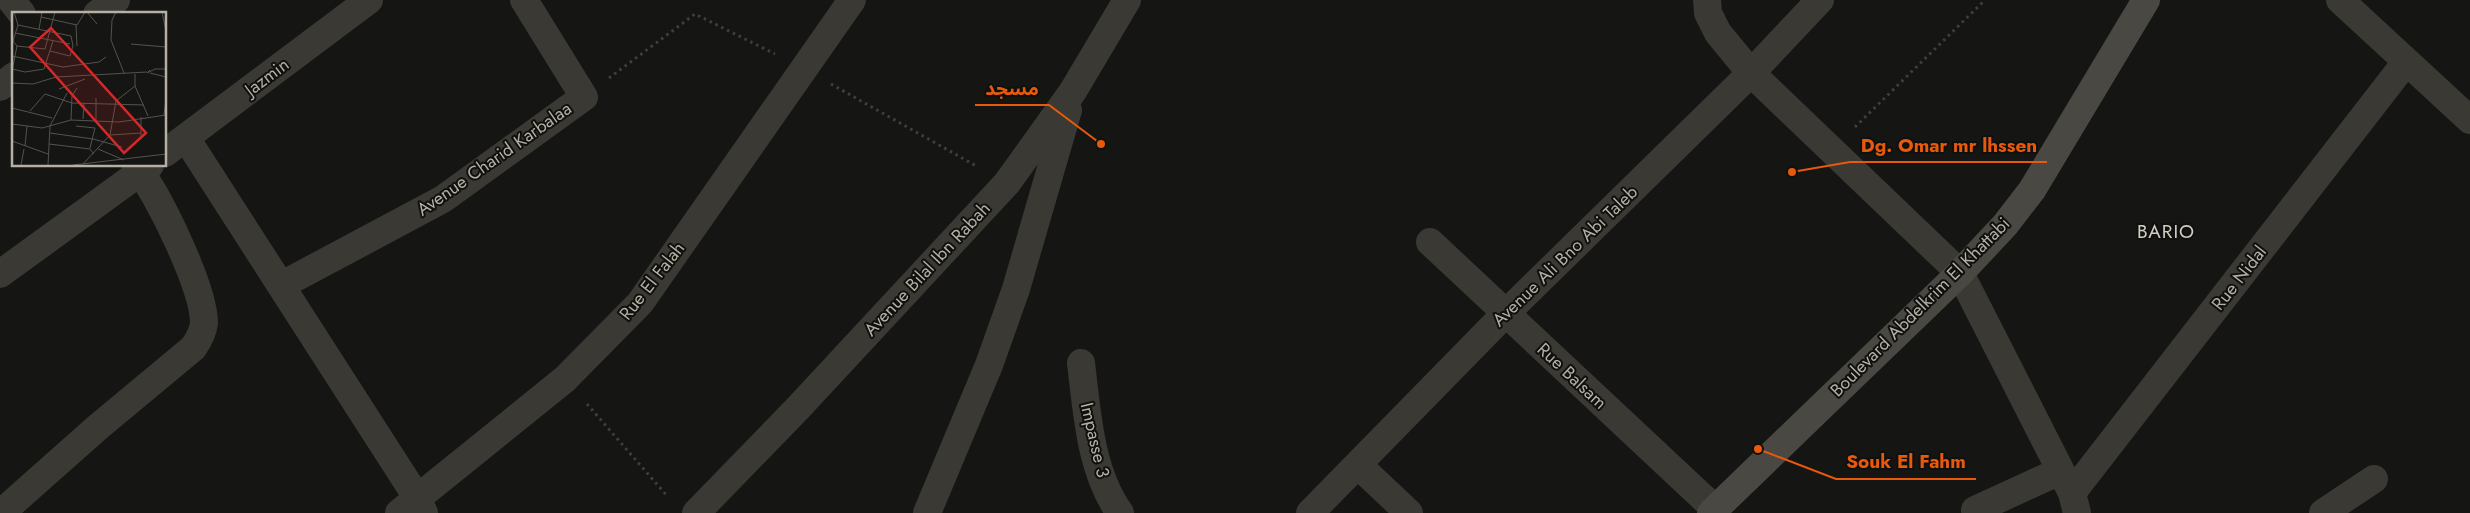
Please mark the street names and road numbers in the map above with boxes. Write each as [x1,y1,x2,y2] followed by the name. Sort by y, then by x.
[238,52,295,103] street label: Jazmin
[411,96,577,222] street label: Avenue Charid Karbalaa
[1486,179,1644,333] street label: Avenue Ali Bno Abi Taleb
[858,196,996,342] street label: Avenue Bilal Ibn Rabah
[1824,211,2016,403] street label: Boulevard Abdelkrim El Khattabi
[613,236,691,326] street label: Rue El Falah
[2205,240,2273,316] street label: Rue Nidal
[1531,337,1613,415] street label: Rue Balsam
[1074,400,1116,480] street label: Impasse 3

